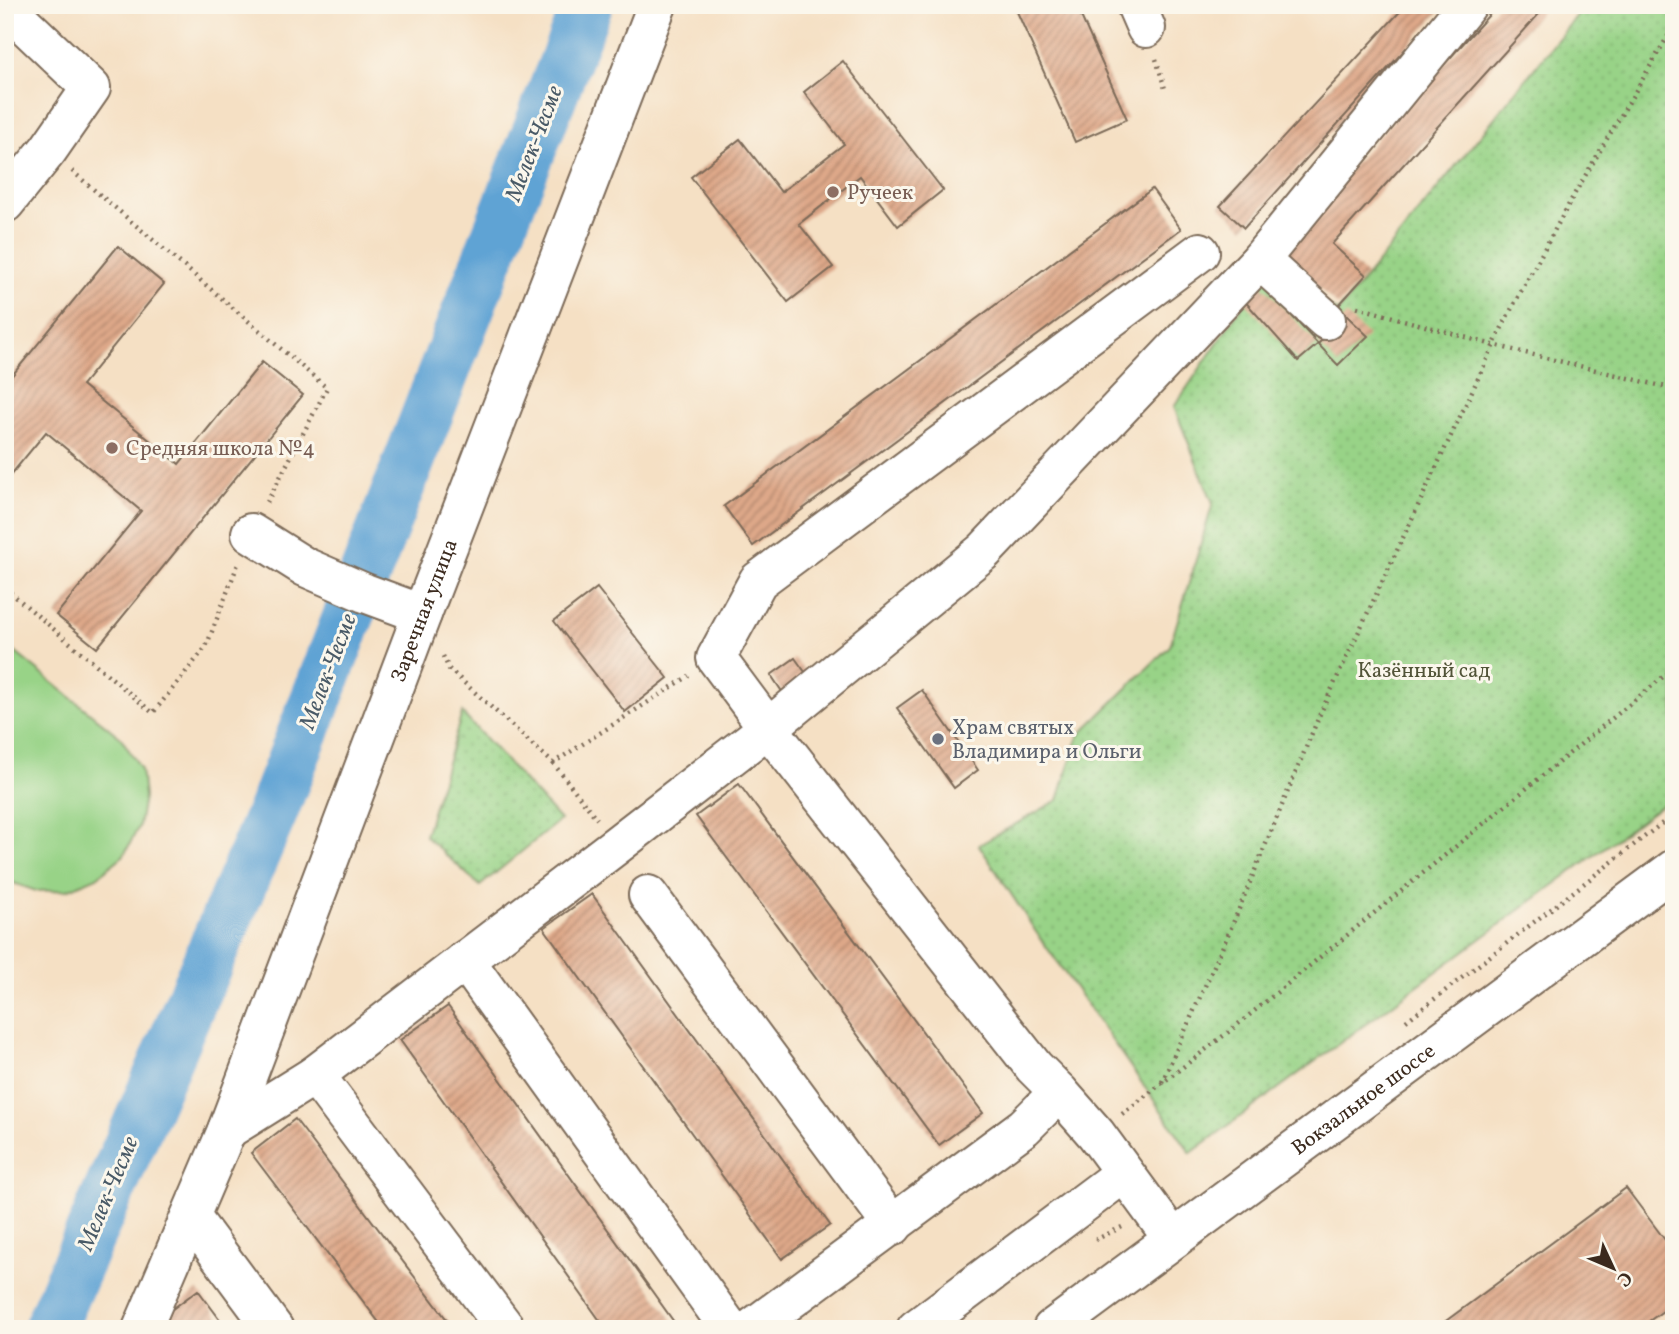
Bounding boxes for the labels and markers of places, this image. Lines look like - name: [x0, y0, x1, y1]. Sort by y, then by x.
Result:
- place label: Ручеек: [847, 179, 913, 208]
- marker: Ручеек: [825, 184, 841, 200]
- place label: Средняя школа №4: [126, 435, 315, 464]
- marker: Средняя школа №4: [104, 440, 120, 456]
- place label: Храм святых Владимира и Ольги: [952, 714, 1142, 767]
- marker: Храм святых Владимира и Ольги: [930, 731, 946, 747]

